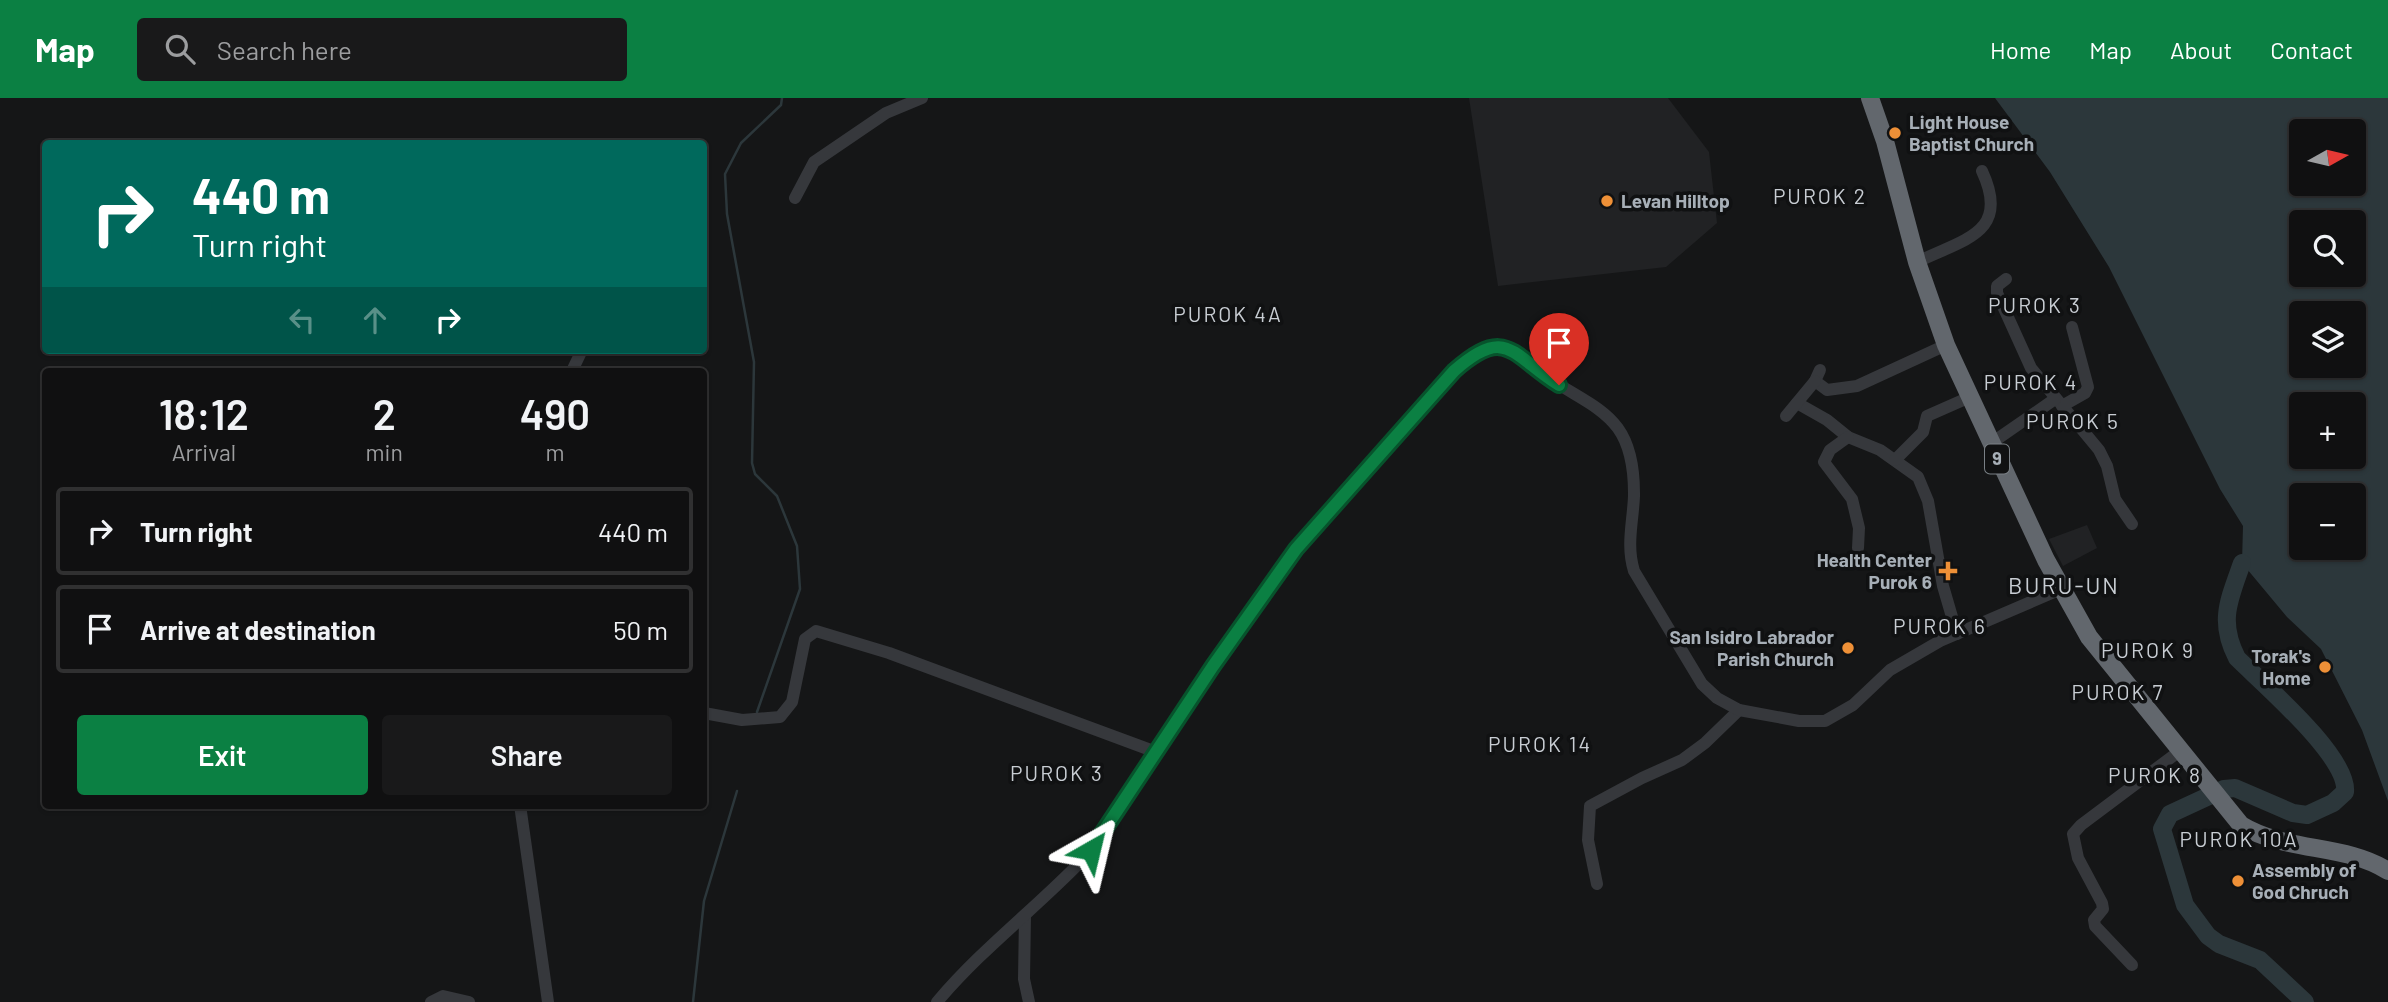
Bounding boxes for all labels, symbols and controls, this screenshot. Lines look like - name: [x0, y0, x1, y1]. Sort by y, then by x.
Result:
- search box: [137, 18, 627, 81]
- text: Map: [35, 29, 95, 69]
- icon: search: [161, 30, 199, 68]
- text: Search here: [217, 34, 352, 65]
- text: Home: [1990, 35, 2051, 64]
- text: Map: [2089, 35, 2132, 64]
- text: About: [2170, 35, 2232, 64]
- text: Contact: [2270, 35, 2353, 64]
- place label: Light House Baptist Church: [1909, 110, 2034, 155]
- north arrow: [2289, 119, 2366, 196]
- map controls: [2289, 119, 2366, 560]
- marker: Light House Baptist Church: [1887, 125, 1903, 141]
- text: 440 m: [192, 165, 330, 224]
- icon: right: [77, 168, 168, 259]
- district label: PUROK 2: [1773, 183, 1867, 208]
- place label: Levan Hilltop: [1621, 189, 1730, 212]
- marker: Levan Hilltop: [1599, 193, 1615, 209]
- button: search: [2289, 210, 2366, 287]
- text: Turn right: [192, 225, 327, 263]
- district label: PUROK 3: [1988, 292, 2082, 317]
- icon: left: [283, 301, 321, 339]
- icon: ahead: [356, 301, 394, 339]
- icon: right: [429, 301, 467, 339]
- district label: PUROK 4A: [1173, 301, 1283, 326]
- button: layers: [2289, 301, 2366, 378]
- pin: [1529, 313, 1589, 385]
- icon: arrive: [1540, 324, 1578, 362]
- district label: PUROK 4: [1984, 369, 2078, 394]
- text: 18:12: [159, 388, 249, 438]
- text: 2: [373, 388, 396, 438]
- text: 490: [520, 388, 590, 438]
- button: +: [2289, 392, 2366, 469]
- district label: PUROK 5: [2026, 408, 2120, 433]
- text: Arrival: [172, 438, 236, 466]
- text: min: [366, 438, 403, 466]
- text: m: [545, 438, 564, 466]
- road number: 9: [1985, 444, 2009, 474]
- button: −: [2289, 483, 2366, 560]
- icon: right: [81, 512, 119, 550]
- text: Turn right: [140, 516, 253, 547]
- text: 440 m: [598, 516, 668, 547]
- place label: Health Center Purok 6: [1817, 548, 1933, 593]
- marker: Health Center Purok 6: [1938, 561, 1958, 581]
- district label: BURU-UN: [2008, 571, 2120, 599]
- icon: arrive: [81, 610, 119, 648]
- district label: PUROK 6: [1893, 613, 1987, 638]
- text: Arrive at destination: [140, 614, 376, 645]
- text: 50 m: [613, 614, 668, 645]
- place label: San Isidro Labrador Parish Church: [1670, 625, 1835, 670]
- district label: PUROK 9: [2101, 637, 2195, 662]
- marker: San Isidro Labrador Parish Church: [1840, 640, 1856, 656]
- place label: Torak's Home: [2251, 644, 2311, 689]
- marker: Torak's Home: [2317, 659, 2333, 675]
- district label: PUROK 7: [2072, 679, 2164, 704]
- button: Exit: [77, 715, 368, 795]
- button: Share: [382, 715, 672, 795]
- district label: PUROK 14: [1488, 731, 1592, 756]
- district label: PUROK 3: [1010, 760, 1104, 785]
- district label: PUROK 8: [2108, 762, 2202, 787]
- position arrow: [1054, 813, 1128, 887]
- district label: PUROK 10A: [2180, 826, 2298, 851]
- place label: Assembly of God Chruch: [2252, 858, 2356, 903]
- marker: Assembly of God Chruch: [2230, 873, 2246, 889]

